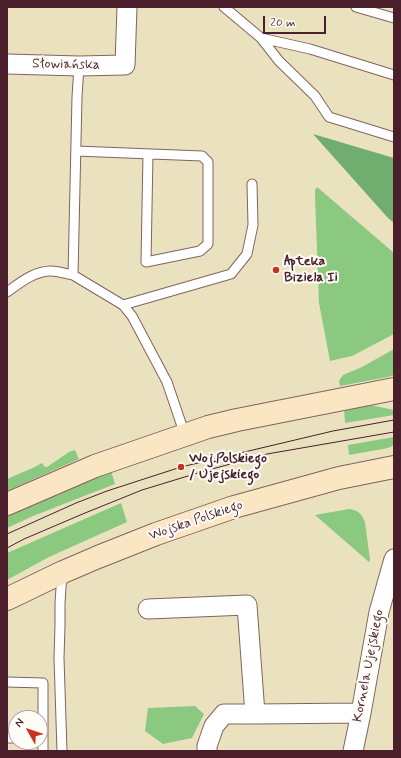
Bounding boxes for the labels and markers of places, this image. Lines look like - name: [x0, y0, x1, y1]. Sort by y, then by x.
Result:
- place label: Apteka Biziela Ii: [284, 254, 338, 286]
- marker: Apteka Biziela Ii: [271, 265, 281, 275]
- place label: Woj.Polskiego / Ujejskiego: [189, 451, 267, 484]
- marker: Woj.Polskiego / Ujejskiego: [176, 462, 186, 472]

